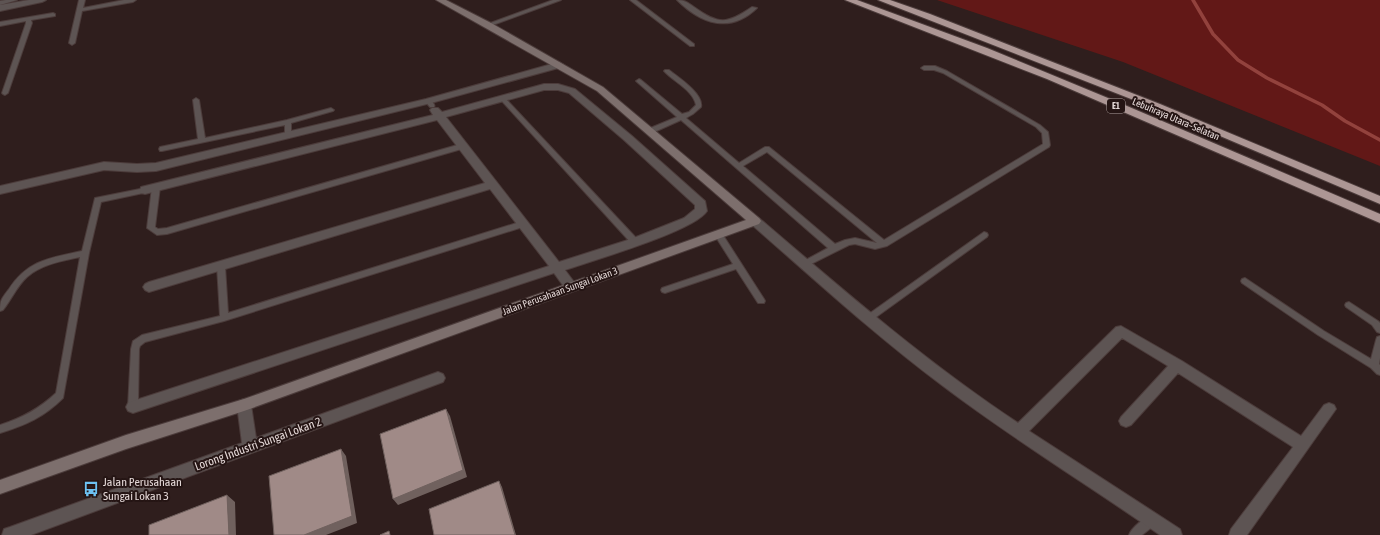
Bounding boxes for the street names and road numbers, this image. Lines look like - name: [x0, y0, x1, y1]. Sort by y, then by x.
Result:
- street label: Lebuhraya Utara–Selatan: [1131, 96, 1221, 142]
- road number: E1: [1107, 99, 1125, 113]
- street label: Jalan Perusahaan Sungai Lokan 3: [501, 265, 619, 317]
- street label: Lorong Industri Sungai Lokan 2: [193, 415, 323, 473]

